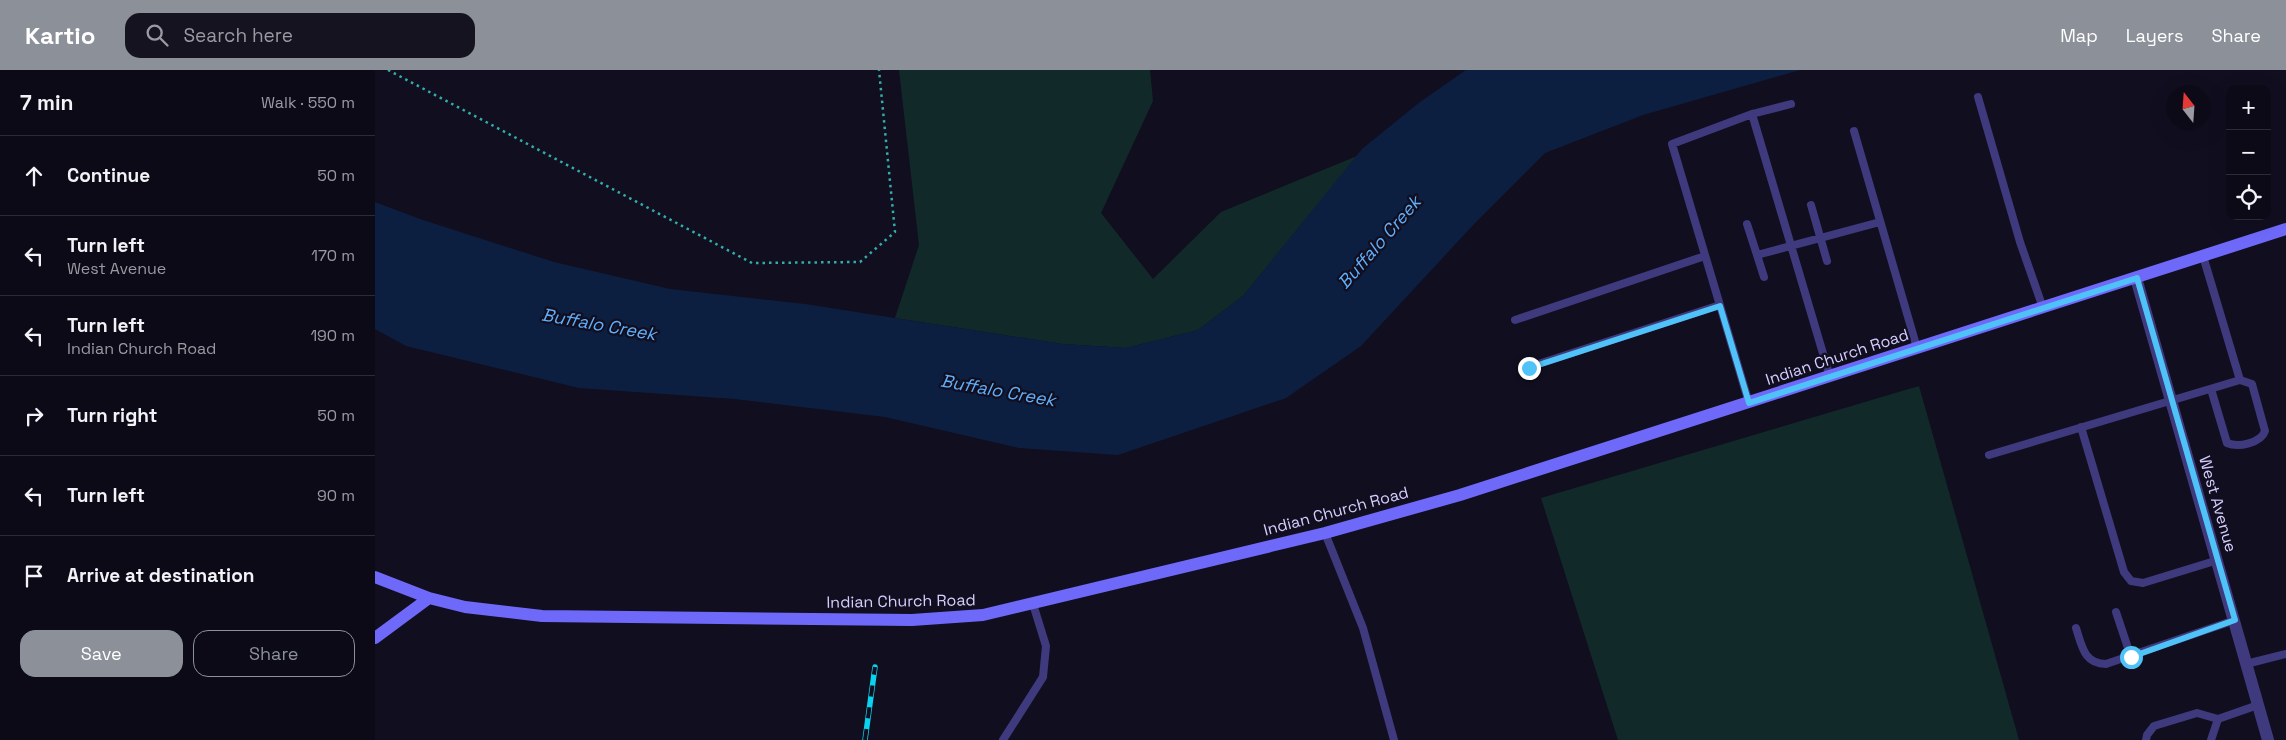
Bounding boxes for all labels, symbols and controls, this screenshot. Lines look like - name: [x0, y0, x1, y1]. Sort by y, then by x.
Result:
- search box: [125, 13, 475, 58]
- text: Kartio: [25, 20, 95, 51]
- icon: search: [143, 21, 171, 49]
- text: Search here: [183, 23, 293, 48]
- text: Map: [2060, 24, 2098, 47]
- text: Layers: [2126, 24, 2183, 47]
- text: Share: [2211, 24, 2261, 47]
- north arrow: [2166, 85, 2211, 130]
- map controls: [2226, 85, 2271, 220]
- button: +: [2226, 85, 2271, 130]
- text: 7 min: [20, 89, 73, 116]
- text: Walk · 550 m: [261, 92, 355, 113]
- button: −: [2226, 130, 2271, 175]
- icon: ahead: [20, 162, 48, 190]
- text: Continue: [67, 163, 150, 188]
- text: 50 m: [317, 165, 355, 186]
- button: locate: [2226, 175, 2271, 220]
- water label: Buffalo Creek: [1332, 189, 1427, 293]
- text: Turn left: [67, 233, 145, 258]
- icon: left: [20, 242, 48, 270]
- text: 170 m: [311, 245, 355, 266]
- text: West Avenue: [67, 258, 166, 279]
- water label: Buffalo Creek: [540, 303, 660, 346]
- text: Turn left: [67, 313, 145, 338]
- icon: left: [20, 322, 48, 350]
- street label: Indian Church Road: [1763, 324, 1911, 390]
- text: 190 m: [310, 325, 355, 346]
- text: Indian Church Road: [67, 338, 216, 359]
- route end: [1518, 357, 1541, 380]
- water label: Buffalo Creek: [939, 369, 1059, 412]
- icon: right: [20, 402, 48, 430]
- text: Turn right: [67, 403, 157, 428]
- text: 50 m: [317, 405, 355, 426]
- street label: West Avenue: [2194, 453, 2242, 555]
- icon: left: [20, 482, 48, 510]
- street label: Indian Church Road: [1261, 482, 1411, 540]
- text: Turn left: [67, 483, 145, 508]
- text: 90 m: [317, 485, 355, 506]
- icon: arrive: [20, 562, 48, 590]
- text: Arrive at destination: [67, 563, 255, 588]
- street label: Indian Church Road: [826, 589, 976, 613]
- button: Save: [20, 630, 183, 677]
- button: Share: [193, 630, 355, 677]
- route start: [2120, 646, 2143, 669]

